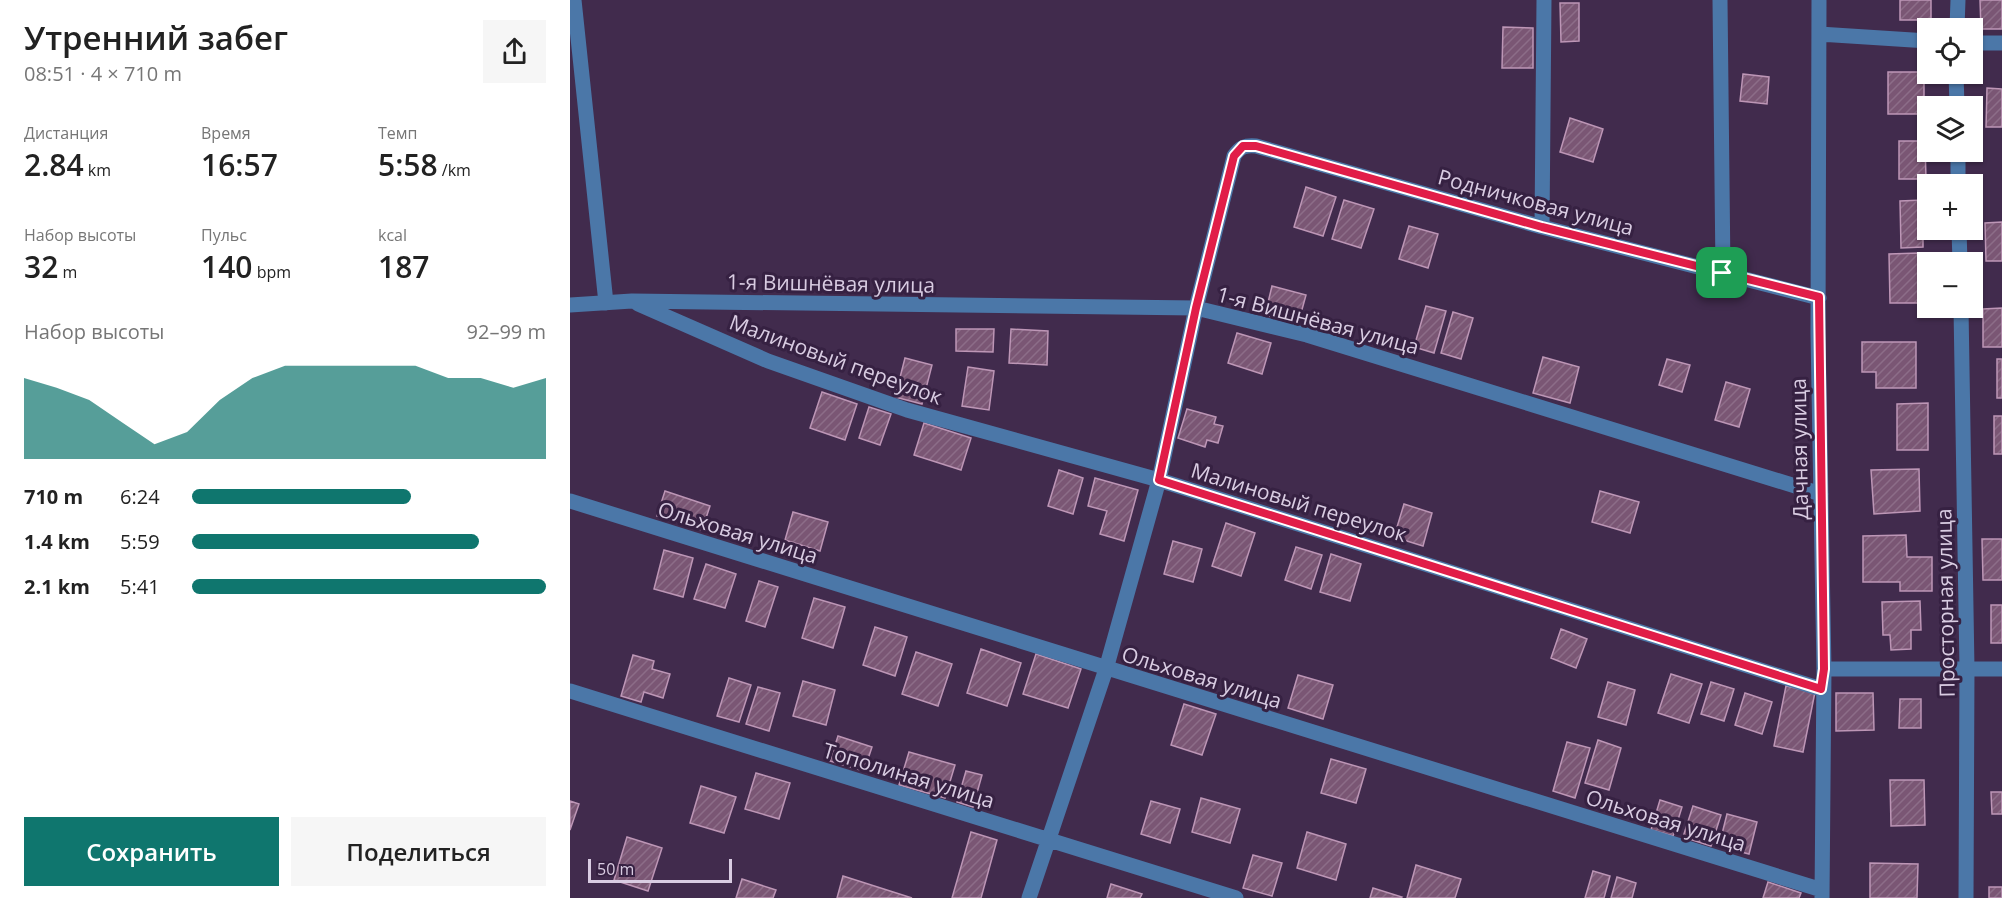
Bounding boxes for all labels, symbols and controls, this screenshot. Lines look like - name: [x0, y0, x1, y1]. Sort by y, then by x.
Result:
- text: Утренний забег: [24, 15, 288, 60]
- map controls: [1917, 18, 1983, 318]
- button: locate: [1917, 18, 1983, 84]
- button: share: [483, 20, 546, 83]
- text: 08:51 · 4 × 710 m: [24, 60, 182, 87]
- button: layers: [1917, 96, 1983, 162]
- text: Дистанция: [24, 122, 108, 144]
- text: Время: [201, 122, 251, 144]
- text: Темп: [378, 122, 417, 144]
- text: 2.84: [24, 144, 84, 185]
- text: 16:57: [201, 144, 278, 185]
- text: 5:58: [378, 144, 438, 185]
- text: km: [84, 159, 111, 181]
- text: /km: [438, 159, 471, 181]
- street label: Родничковая улица: [1435, 162, 1637, 242]
- button: +: [1917, 174, 1983, 240]
- text: Набор высоты: [24, 224, 136, 246]
- text: Пульс: [201, 224, 247, 246]
- text: kcal: [378, 224, 407, 246]
- text: 32: [24, 246, 58, 287]
- text: 140: [201, 246, 252, 287]
- text: 187: [378, 246, 429, 287]
- pin: [1696, 247, 1747, 298]
- button: −: [1917, 252, 1983, 318]
- icon: arrive: [1705, 256, 1738, 289]
- text: m: [58, 261, 77, 283]
- text: bpm: [252, 261, 291, 283]
- street label: 1-я Вишнёвая улица: [727, 267, 935, 299]
- street label: 1-я Вишнёвая улица: [1214, 280, 1422, 360]
- street label: Малиновый переулок: [726, 307, 946, 411]
- text: Набор высоты: [24, 318, 164, 345]
- text: 92–99 m: [467, 318, 546, 345]
- street label: Дачная улица: [1784, 378, 1814, 520]
- street label: Малиновый переулок: [1188, 456, 1410, 548]
- text: 710 m: [24, 483, 83, 510]
- text: 6:24: [120, 483, 160, 510]
- street label: Ольховая улица: [655, 494, 821, 570]
- street label: Просторная улица: [1929, 508, 1961, 698]
- text: 1.4 km: [24, 528, 90, 555]
- text: 5:59: [120, 528, 160, 555]
- text: 2.1 km: [24, 573, 90, 600]
- text: 5:41: [120, 573, 160, 600]
- street label: Ольховая улица: [1119, 639, 1285, 715]
- street label: Тополиная улица: [820, 736, 998, 814]
- street label: Ольховая улица: [1583, 782, 1749, 858]
- button: Сохранить: [24, 817, 279, 886]
- button: Поделиться: [291, 817, 546, 886]
- scale bar: [588, 856, 732, 884]
- text: 50 m: [597, 858, 634, 880]

